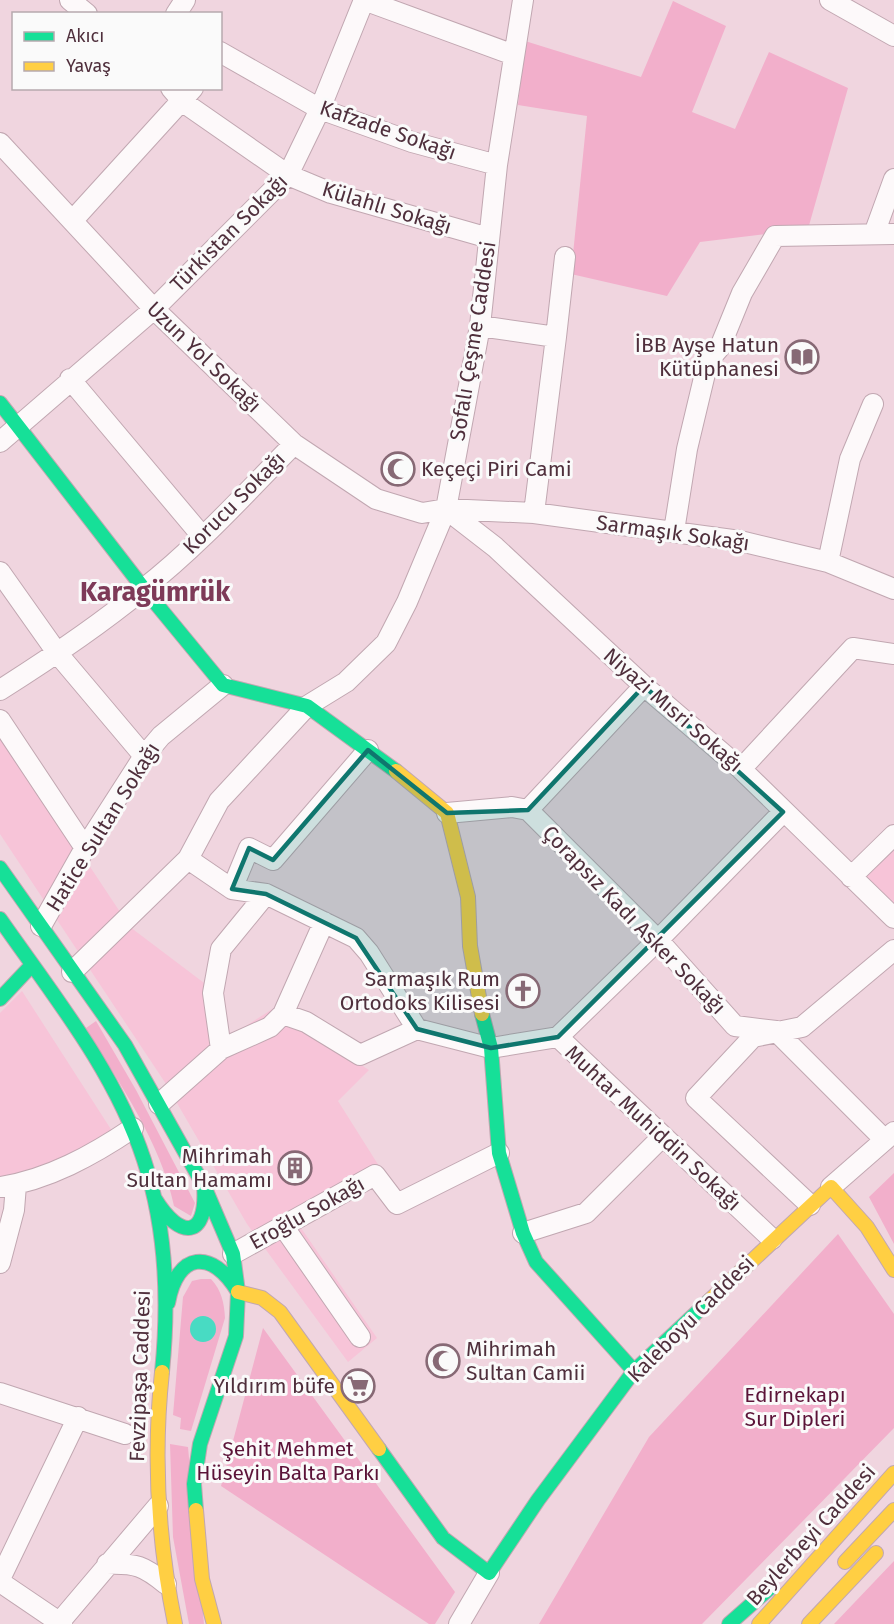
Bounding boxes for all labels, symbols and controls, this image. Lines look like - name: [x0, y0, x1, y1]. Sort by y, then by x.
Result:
- legend: [12, 12, 222, 90]
- text: Akıcı: [66, 25, 104, 47]
- text: Yavaş: [66, 55, 111, 77]
- street label: Kafzade Sokağı: [316, 95, 460, 165]
- street label: Türkistan Sokağı: [165, 169, 293, 297]
- street label: Külahlı Sokağı: [319, 176, 455, 240]
- street label: Sofalı Çeşme Caddesi: [444, 239, 502, 443]
- street label: Uzun Yol Sokağı: [141, 296, 267, 418]
- place label: İBB Ayşe Hatun Kütüphanesi: [635, 332, 779, 382]
- library icon: İBB Ayşe Hatun Kütüphanesi: [784, 339, 820, 375]
- street label: Korucu Sokağı: [177, 446, 291, 560]
- mosque icon: Keçeçi Piri Cami: [380, 451, 416, 487]
- place label: Keçeçi Piri Cami: [421, 456, 572, 482]
- street label: Sarmaşık Sokağı: [595, 509, 751, 557]
- district label: Karagümrük: [80, 576, 231, 608]
- street label: Niyazi Mısri Sokağı: [598, 642, 748, 778]
- street label: Hatice Sultan Sokağı: [40, 738, 166, 916]
- street label: Çorapsız Kadı Asker Sokağı: [537, 820, 731, 1020]
- place label: Sarmaşık Rum Ortodoks Kilisesi: [340, 966, 500, 1016]
- church icon: Sarmaşık Rum Ortodoks Kilisesi: [505, 973, 541, 1009]
- street label: Muhtar Muhiddin Sokağı: [560, 1040, 746, 1216]
- place label: Mihrimah Sultan Hamamı: [126, 1143, 272, 1193]
- building icon: Mihrimah Sultan Hamamı: [277, 1150, 313, 1186]
- street label: Eroğlu Sokağı: [245, 1171, 369, 1255]
- street label: Kaleboyu Caddesi: [622, 1250, 760, 1388]
- street label: Fevzipaşa Caddesi: [124, 1290, 156, 1462]
- place label: Mihrimah Sultan Camii: [466, 1336, 585, 1386]
- mosque icon: Mihrimah Sultan Camii: [425, 1343, 461, 1379]
- supermarket icon: Yıldırım büfe: [340, 1368, 376, 1404]
- place label: Yıldırım büfe: [213, 1373, 335, 1399]
- park label: Edirnekapı Sur Dipleri: [744, 1382, 846, 1432]
- park label: Şehit Mehmet Hüseyin Balta Parkı: [196, 1436, 380, 1486]
- street label: Beylerbeyi Caddesi: [741, 1459, 881, 1611]

